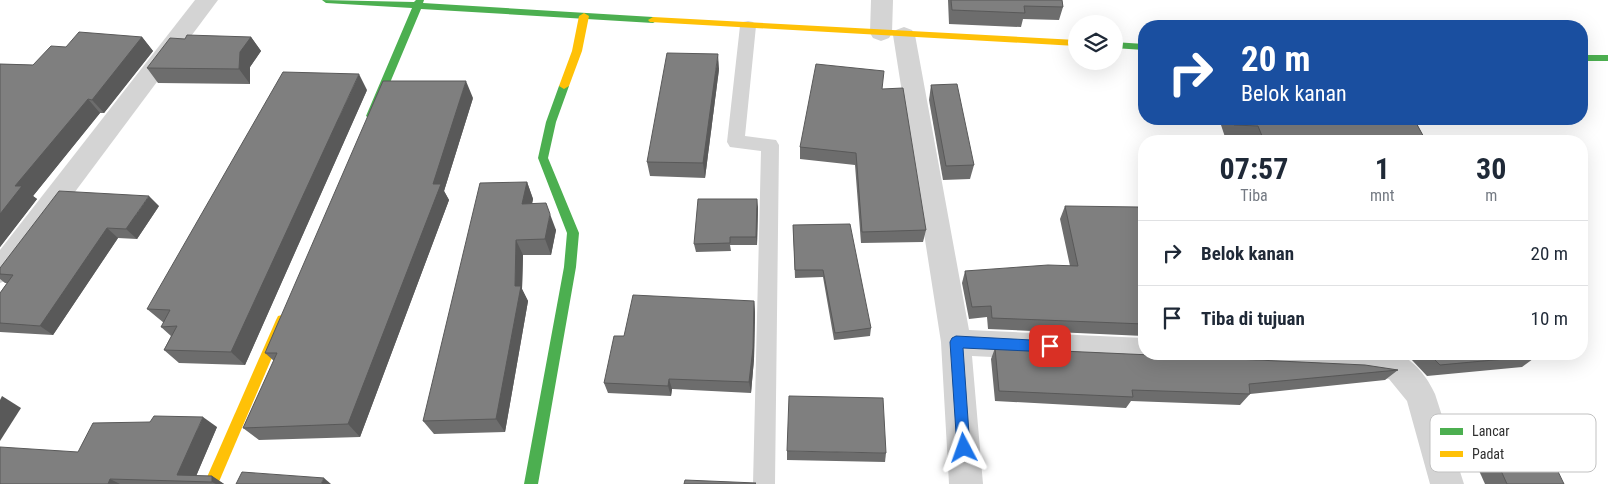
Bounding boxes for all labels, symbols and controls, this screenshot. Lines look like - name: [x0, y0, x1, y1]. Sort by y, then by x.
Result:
- map controls: [1068, 15, 1123, 70]
- button: layers: [1068, 15, 1123, 70]
- text: 20 m: [1241, 39, 1310, 80]
- icon: right: [1158, 40, 1223, 105]
- text: Belok kanan: [1241, 81, 1347, 106]
- text: 07:57: [1220, 151, 1288, 186]
- text: 1: [1375, 151, 1390, 186]
- text: 30: [1476, 151, 1506, 186]
- text: Tiba: [1240, 186, 1268, 205]
- text: mnt: [1370, 186, 1395, 205]
- text: m: [1485, 186, 1497, 205]
- icon: right: [1158, 239, 1186, 267]
- text: Belok kanan: [1201, 242, 1294, 265]
- text: 20 m: [1531, 242, 1568, 265]
- icon: arrive: [1158, 304, 1186, 332]
- text: Tiba di tujuan: [1201, 307, 1305, 330]
- text: 10 m: [1531, 307, 1568, 330]
- pin: [1029, 325, 1071, 367]
- icon: arrive: [1036, 332, 1064, 360]
- legend: [1430, 414, 1596, 472]
- position arrow: [937, 421, 989, 473]
- text: Lancar: [1472, 423, 1510, 439]
- text: Padat: [1472, 446, 1504, 462]

